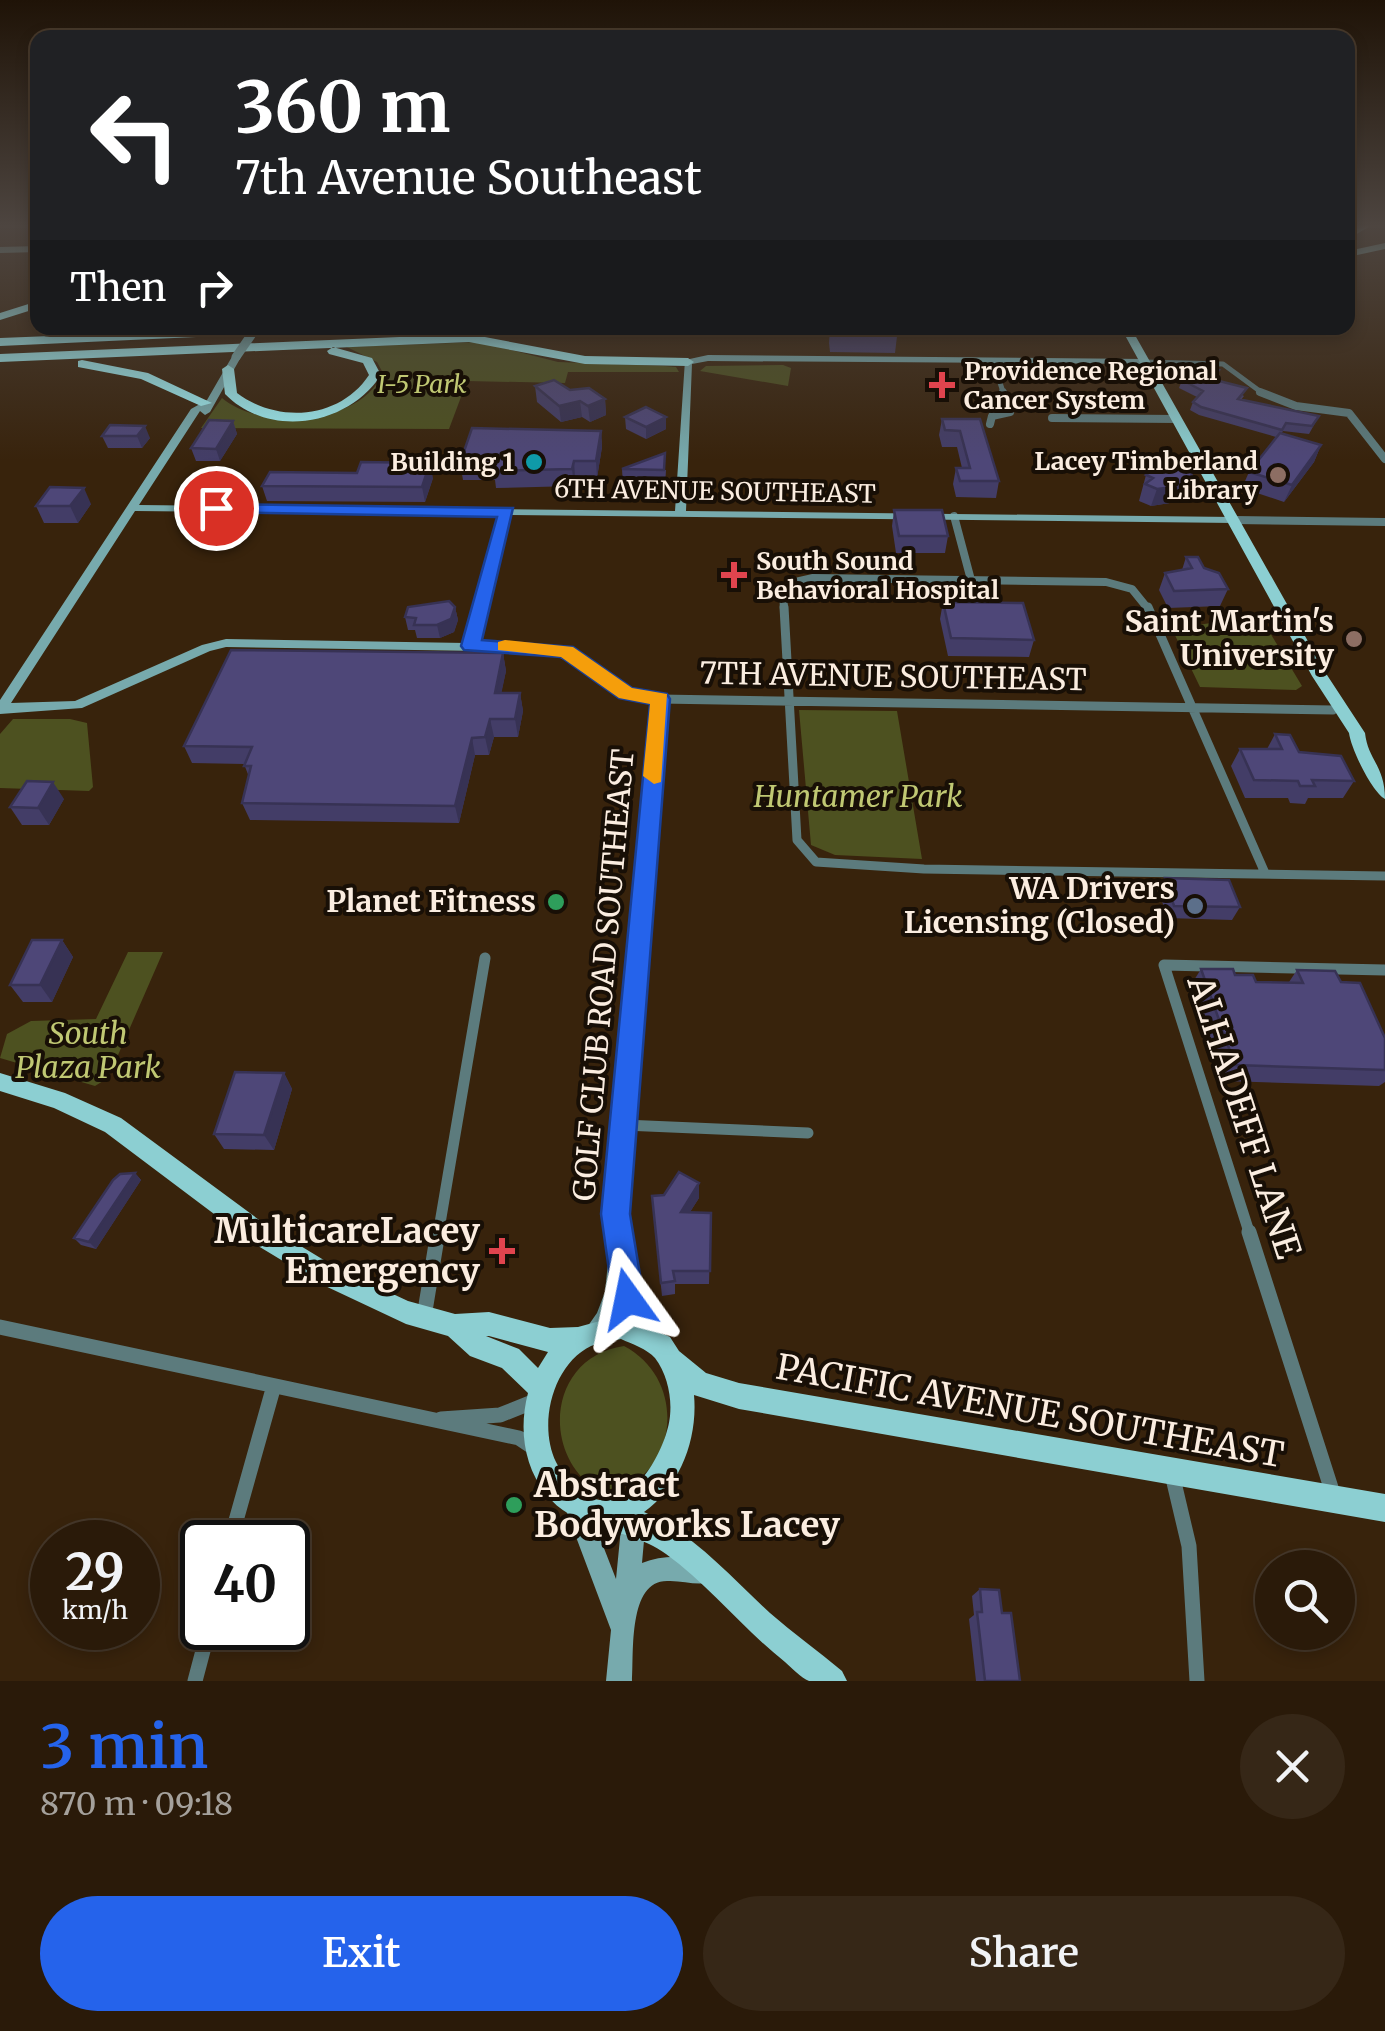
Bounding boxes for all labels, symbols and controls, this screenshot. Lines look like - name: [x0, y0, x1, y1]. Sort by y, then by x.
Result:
- text: 360 m: [235, 63, 450, 151]
- icon: left: [70, 70, 200, 200]
- text: 7th Avenue Southeast: [235, 150, 702, 206]
- icon: right: [187, 260, 242, 315]
- text: Then: [70, 264, 167, 311]
- place label: Providence Regional Cancer System: [964, 355, 1217, 416]
- park label: I-5 Park: [377, 368, 467, 400]
- marker: Providence Regional Cancer System: [929, 372, 955, 398]
- place label: Lacey Timberland Library: [1034, 445, 1258, 506]
- place label: Building 1: [390, 446, 514, 478]
- marker: Building 1: [523, 451, 545, 473]
- marker: Lacey Timberland Library: [1267, 464, 1289, 486]
- pin: [174, 466, 259, 551]
- street label: 6TH AVENUE SOUTHEAST: [554, 472, 876, 510]
- icon: arrive: [189, 481, 244, 536]
- place label: South Sound Behavioral Hospital: [756, 545, 999, 606]
- marker: South Sound Behavioral Hospital: [721, 562, 747, 588]
- place label: Saint Martin's University: [1125, 602, 1334, 674]
- marker: Saint Martin's University: [1343, 628, 1365, 650]
- street label: 7TH AVENUE SOUTHEAST: [699, 654, 1087, 698]
- street label: GOLF CLUB ROAD SOUTHEAST: [564, 747, 642, 1202]
- park label: Huntamer Park: [753, 777, 963, 815]
- place label: WA Drivers Licensing (Closed): [904, 869, 1175, 941]
- place label: Planet Fitness: [326, 882, 536, 920]
- marker: Planet Fitness: [545, 891, 567, 913]
- marker: WA Drivers Licensing (Closed): [1184, 895, 1206, 917]
- street label: ALHADEFF LANE: [1177, 969, 1310, 1264]
- park label: South Plaza Park: [15, 1014, 161, 1086]
- place label: MulticareLacey Emergency: [214, 1209, 480, 1293]
- marker: MulticareLacey Emergency: [489, 1238, 515, 1264]
- position arrow: [576, 1247, 680, 1351]
- street label: PACIFIC AVENUE SOUTHEAST: [773, 1345, 1287, 1477]
- place label: Abstract Bodyworks Lacey: [533, 1463, 840, 1547]
- marker: Abstract Bodyworks Lacey: [503, 1494, 525, 1516]
- speed limit sign: 40: [180, 1520, 310, 1650]
- text: 29: [65, 1541, 125, 1604]
- map controls: [1255, 1550, 1355, 1650]
- button: search: [1255, 1550, 1355, 1650]
- text: km/h: [62, 1594, 128, 1626]
- text: 3 min: [40, 1709, 208, 1784]
- button: close: [1240, 1714, 1345, 1819]
- text: 870 m · 09:18: [40, 1784, 233, 1824]
- button: Exit: [40, 1896, 683, 2011]
- button: Share: [703, 1896, 1345, 2011]

